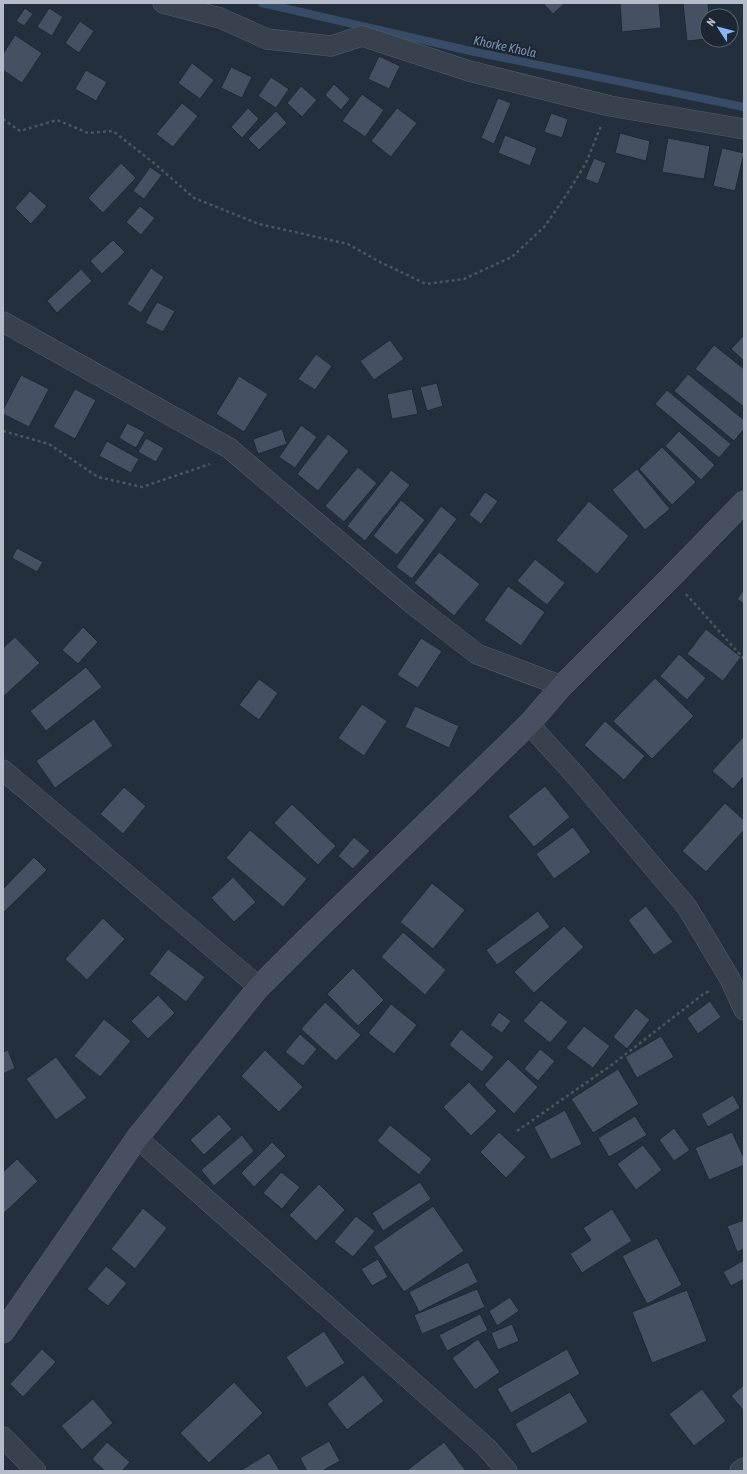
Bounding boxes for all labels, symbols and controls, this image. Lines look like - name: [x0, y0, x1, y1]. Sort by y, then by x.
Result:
- north arrow: [699, 8, 739, 48]
- text: N: [704, 16, 718, 28]
- water label: Khorke Khola: [472, 33, 538, 60]

